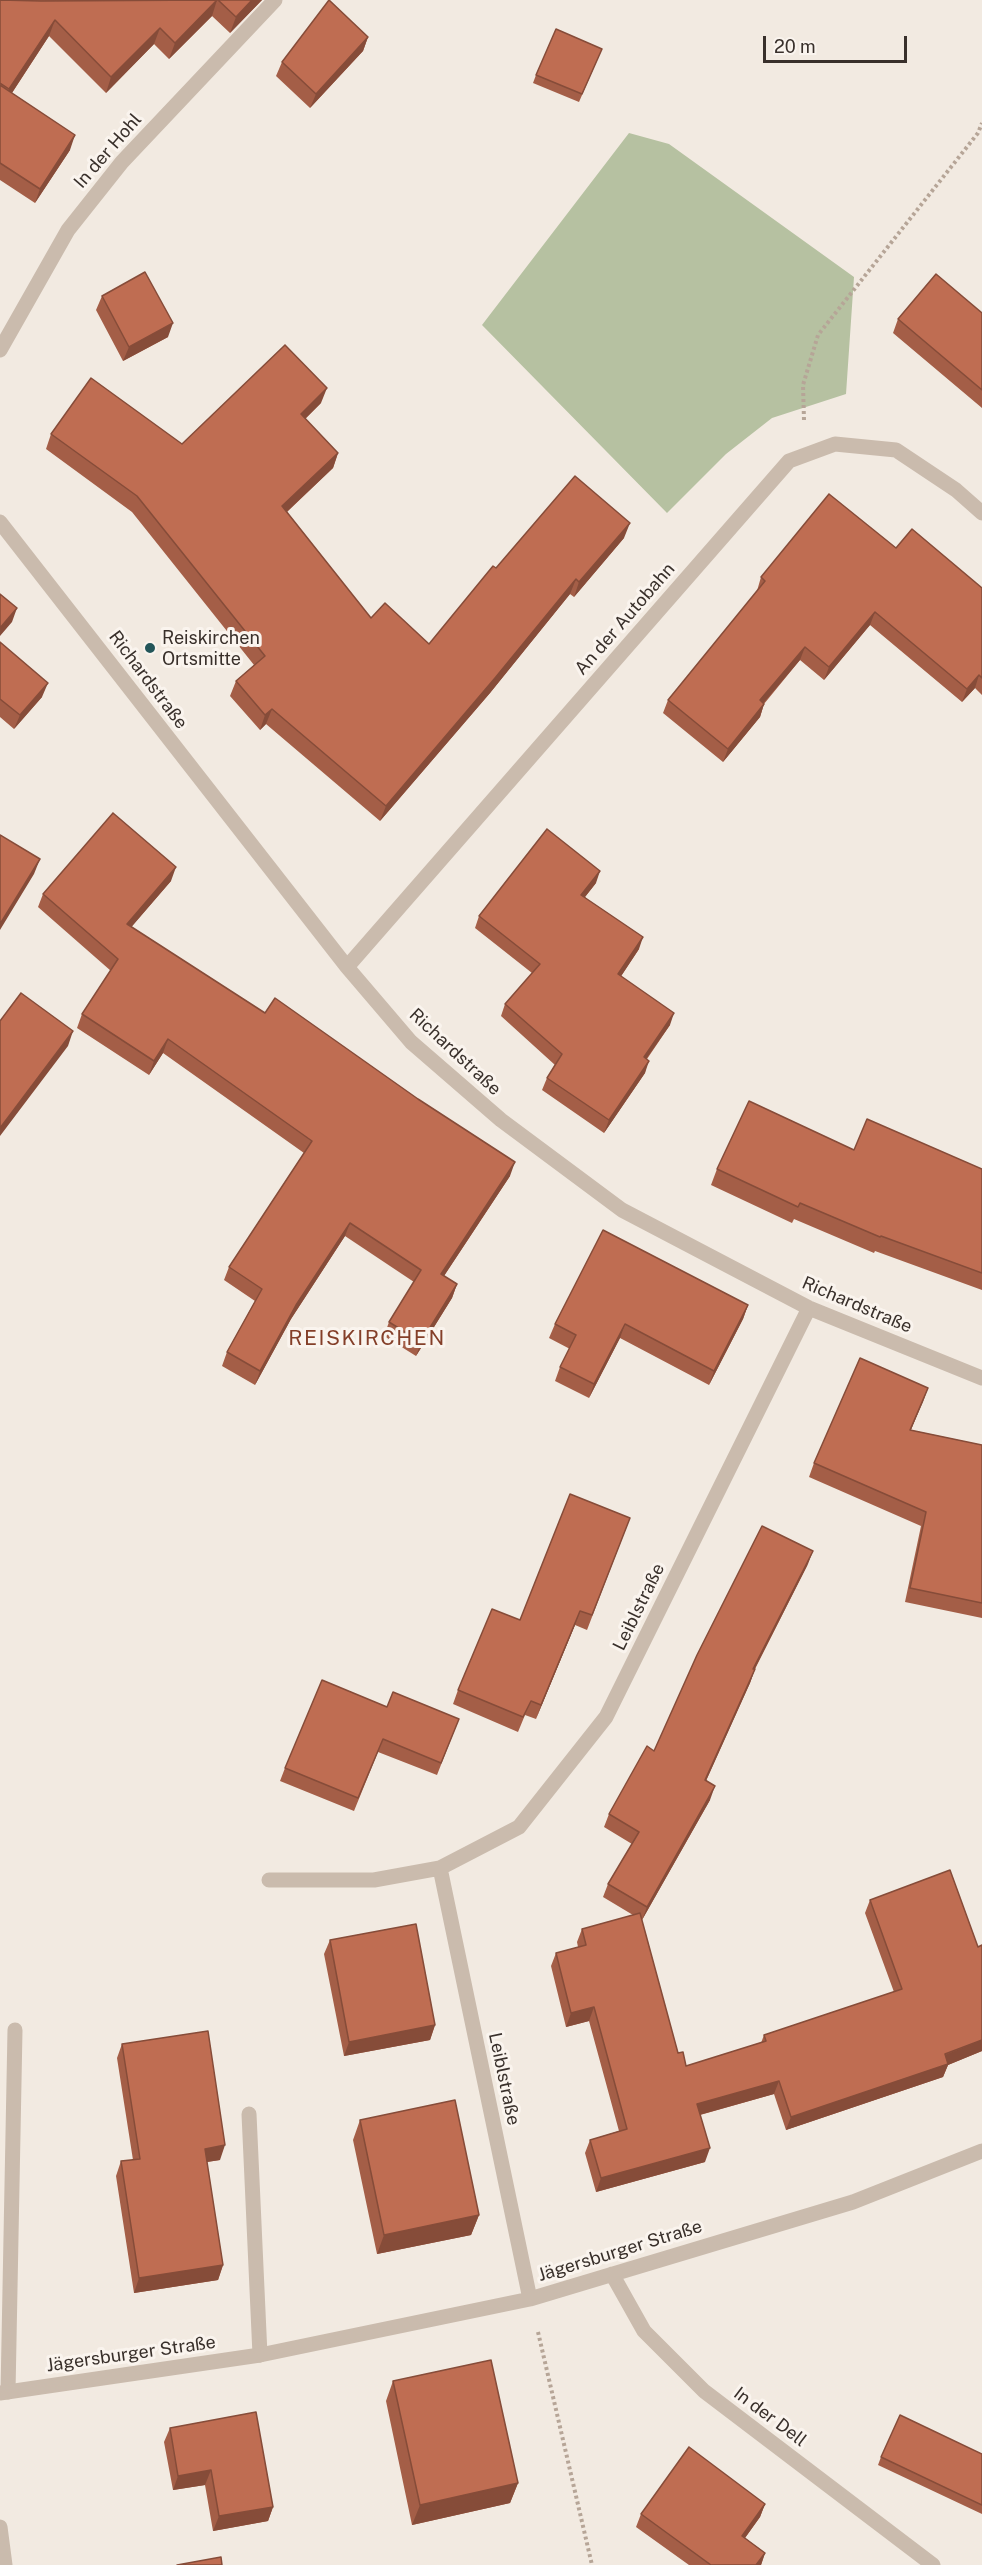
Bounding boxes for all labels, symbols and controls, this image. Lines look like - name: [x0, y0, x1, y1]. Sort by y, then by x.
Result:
- scale bar: [766, 24, 910, 62]
- text: 20 m: [774, 36, 816, 57]
- street label: In der Hohl: [70, 109, 146, 193]
- street label: An der Autobahn: [571, 559, 679, 679]
- street label: Richardstraße: [104, 627, 192, 733]
- place label: Reiskirchen Ortsmitte: [162, 627, 260, 670]
- marker: Reiskirchen Ortsmitte: [143, 641, 157, 655]
- street label: Richardstraße: [405, 1004, 505, 1100]
- street label: Richardstraße: [799, 1272, 915, 1338]
- district label: REISKIRCHEN: [288, 1326, 446, 1352]
- street label: Leiblstraße: [609, 1560, 669, 1654]
- street label: Leiblstraße: [484, 2031, 524, 2127]
- street label: Jägersburger Straße: [535, 2216, 705, 2286]
- street label: Jägersburger Straße: [45, 2331, 217, 2377]
- street label: In der Dell: [729, 2383, 811, 2451]

